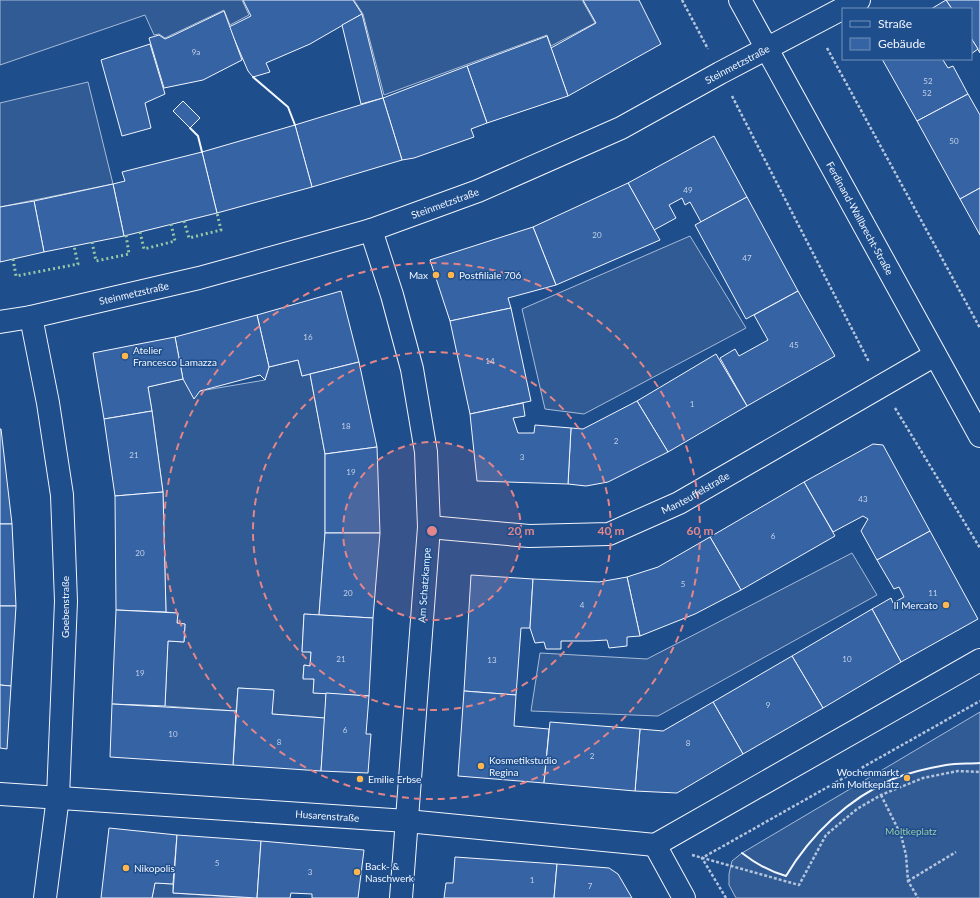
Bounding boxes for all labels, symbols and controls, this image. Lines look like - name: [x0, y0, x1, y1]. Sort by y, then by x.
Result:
- legend: [842, 8, 972, 60]
- text: Straße: [878, 16, 912, 31]
- text: Gebäude: [878, 36, 925, 51]
- street label: Steinmetzstraße: [703, 42, 771, 86]
- house number: 9a: [192, 47, 200, 57]
- house number: 52: [923, 76, 933, 86]
- house number: 52: [922, 88, 932, 98]
- house number: 50: [949, 136, 959, 146]
- street label: Ferdinand-Wallbrecht-Straße: [824, 160, 896, 277]
- street label: Steinmetzstraße: [409, 185, 480, 221]
- house number: 49: [683, 185, 693, 195]
- house number: 20: [592, 230, 602, 240]
- house number: 47: [742, 253, 752, 263]
- place label: Max: [409, 269, 428, 281]
- place label: Postfiliale 706: [459, 269, 522, 281]
- marker: Max: [431, 270, 441, 280]
- marker: Postfiliale 706: [446, 270, 456, 280]
- street label: Steinmetzstraße: [98, 279, 170, 307]
- house number: 16: [303, 332, 313, 342]
- house number: 45: [789, 340, 799, 350]
- place label: Atelier Francesco Lamazza: [133, 344, 217, 368]
- marker: Atelier Francesco Lamazza: [120, 351, 130, 361]
- house number: 14: [485, 356, 495, 366]
- house number: 1: [690, 399, 695, 409]
- house number: 18: [341, 421, 351, 431]
- house number: 2: [614, 436, 619, 446]
- house number: 21: [129, 450, 139, 460]
- house number: 3: [520, 452, 525, 462]
- house number: 19: [346, 467, 356, 477]
- street label: Manteuffelstraße: [659, 469, 731, 516]
- house number: 43: [858, 494, 868, 504]
- text: 20 m: [508, 523, 534, 538]
- text: 40 m: [598, 523, 624, 538]
- text: 60 m: [687, 523, 713, 538]
- centre of rings: [425, 524, 439, 538]
- house number: 6: [771, 531, 776, 541]
- street label: Am Schatzkampe: [415, 547, 433, 623]
- house number: 20: [135, 548, 145, 558]
- street label: Goebenstraße: [59, 576, 71, 638]
- house number: 5: [681, 579, 686, 589]
- house number: 20: [343, 588, 353, 598]
- house number: 11: [928, 588, 938, 598]
- place label: Il Mercato: [894, 599, 938, 611]
- house number: 4: [580, 600, 585, 610]
- marker: Il Mercato: [941, 600, 951, 610]
- house number: 21: [336, 654, 346, 664]
- house number: 10: [842, 654, 852, 664]
- house number: 13: [487, 655, 497, 665]
- house number: 19: [135, 668, 145, 678]
- house number: 9: [766, 700, 771, 710]
- house number: 6: [343, 725, 348, 735]
- house number: 10: [168, 729, 178, 739]
- house number: 8: [277, 737, 282, 747]
- house number: 8: [686, 738, 691, 748]
- house number: 2: [590, 751, 595, 761]
- place label: Kosmetikstudio Regina: [489, 754, 557, 778]
- marker: Kosmetikstudio Regina: [476, 761, 486, 771]
- place label: Wochenmarkt am Moltkeplatz: [831, 766, 899, 790]
- place label: Emilie Erbse: [368, 773, 421, 785]
- marker: Wochenmarkt am Moltkeplatz: [902, 773, 912, 783]
- marker: Emilie Erbse: [355, 774, 365, 784]
- street label: Husarenstraße: [295, 808, 360, 824]
- park label: Moltkeplatz: [885, 825, 937, 837]
- house number: 5: [215, 858, 220, 868]
- place label: Back- & Naschwerk: [365, 860, 415, 884]
- place label: Nikopolis: [134, 862, 175, 874]
- marker: Nikopolis: [121, 863, 131, 873]
- house number: 3: [308, 867, 313, 877]
- marker: Back- & Naschwerk: [352, 867, 362, 877]
- house number: 1: [530, 875, 535, 885]
- house number: 7: [588, 881, 593, 891]

